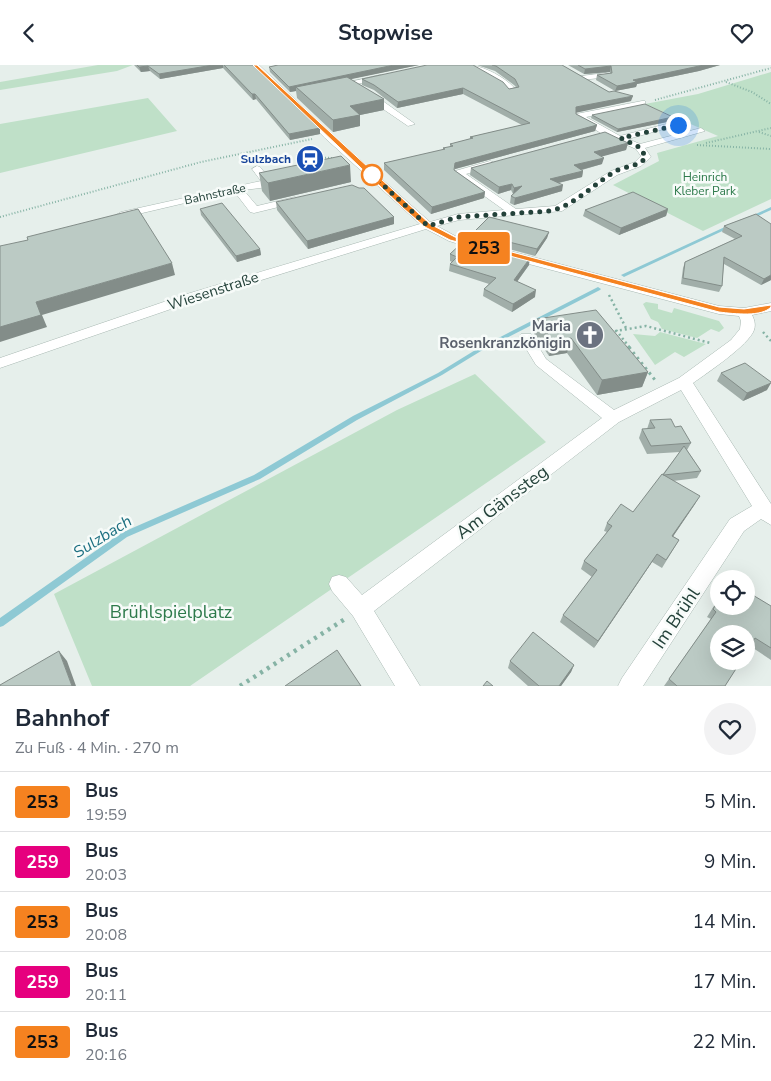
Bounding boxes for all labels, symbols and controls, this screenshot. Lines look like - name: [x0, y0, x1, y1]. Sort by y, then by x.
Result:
- text: Stopwise: [338, 18, 433, 48]
- icon: back: [15, 19, 43, 47]
- icon: heart: [728, 19, 756, 47]
- your location: [666, 113, 691, 138]
- station icon: Sulzbach: [295, 144, 325, 174]
- place label: Sulzbach: [241, 151, 291, 167]
- unlabelled marker: [361, 164, 383, 186]
- park label: Heinrich Kleber Park: [674, 169, 737, 199]
- street label: Bahnstraße: [183, 180, 247, 208]
- line badge: 253: [455, 232, 513, 264]
- text: 253: [468, 236, 500, 260]
- street label: Wiesenstraße: [165, 267, 261, 315]
- place label: Maria Rosenkranzkönigin: [439, 316, 571, 353]
- church icon: Maria Rosenkranzkönigin: [575, 320, 605, 350]
- street label: Am Gänssteg: [451, 459, 553, 545]
- water label: Sulzbach: [69, 510, 136, 563]
- map controls: [710, 570, 755, 670]
- button: locate: [710, 570, 755, 615]
- street label: Im Brühl: [647, 582, 706, 653]
- park label: Brühlspielplatz: [110, 600, 232, 624]
- button: layers: [710, 625, 755, 670]
- text: Bahnhof: [15, 702, 109, 734]
- button: heart: [704, 703, 756, 755]
- text: Zu Fuß · 4 Min. · 270 m: [15, 737, 179, 759]
- text: Bus: [85, 778, 118, 804]
- text: 5 Min.: [704, 789, 756, 815]
- text: 253: [26, 790, 59, 814]
- text: 19:59: [85, 804, 127, 826]
- text: Bus: [85, 838, 118, 864]
- text: 9 Min.: [704, 849, 756, 875]
- text: 259: [26, 850, 59, 874]
- text: 20:03: [85, 864, 127, 886]
- text: Bus: [85, 898, 118, 924]
- text: 14 Min.: [693, 909, 756, 935]
- text: 253: [26, 910, 59, 934]
- text: 20:08: [85, 924, 127, 946]
- text: Bus: [85, 958, 118, 984]
- text: 17 Min.: [693, 969, 756, 995]
- text: 259: [26, 970, 59, 994]
- text: 20:11: [85, 984, 127, 1006]
- text: Bus: [85, 1018, 118, 1044]
- text: 22 Min.: [693, 1029, 756, 1055]
- text: 253: [26, 1030, 59, 1054]
- text: 20:16: [85, 1044, 127, 1066]

